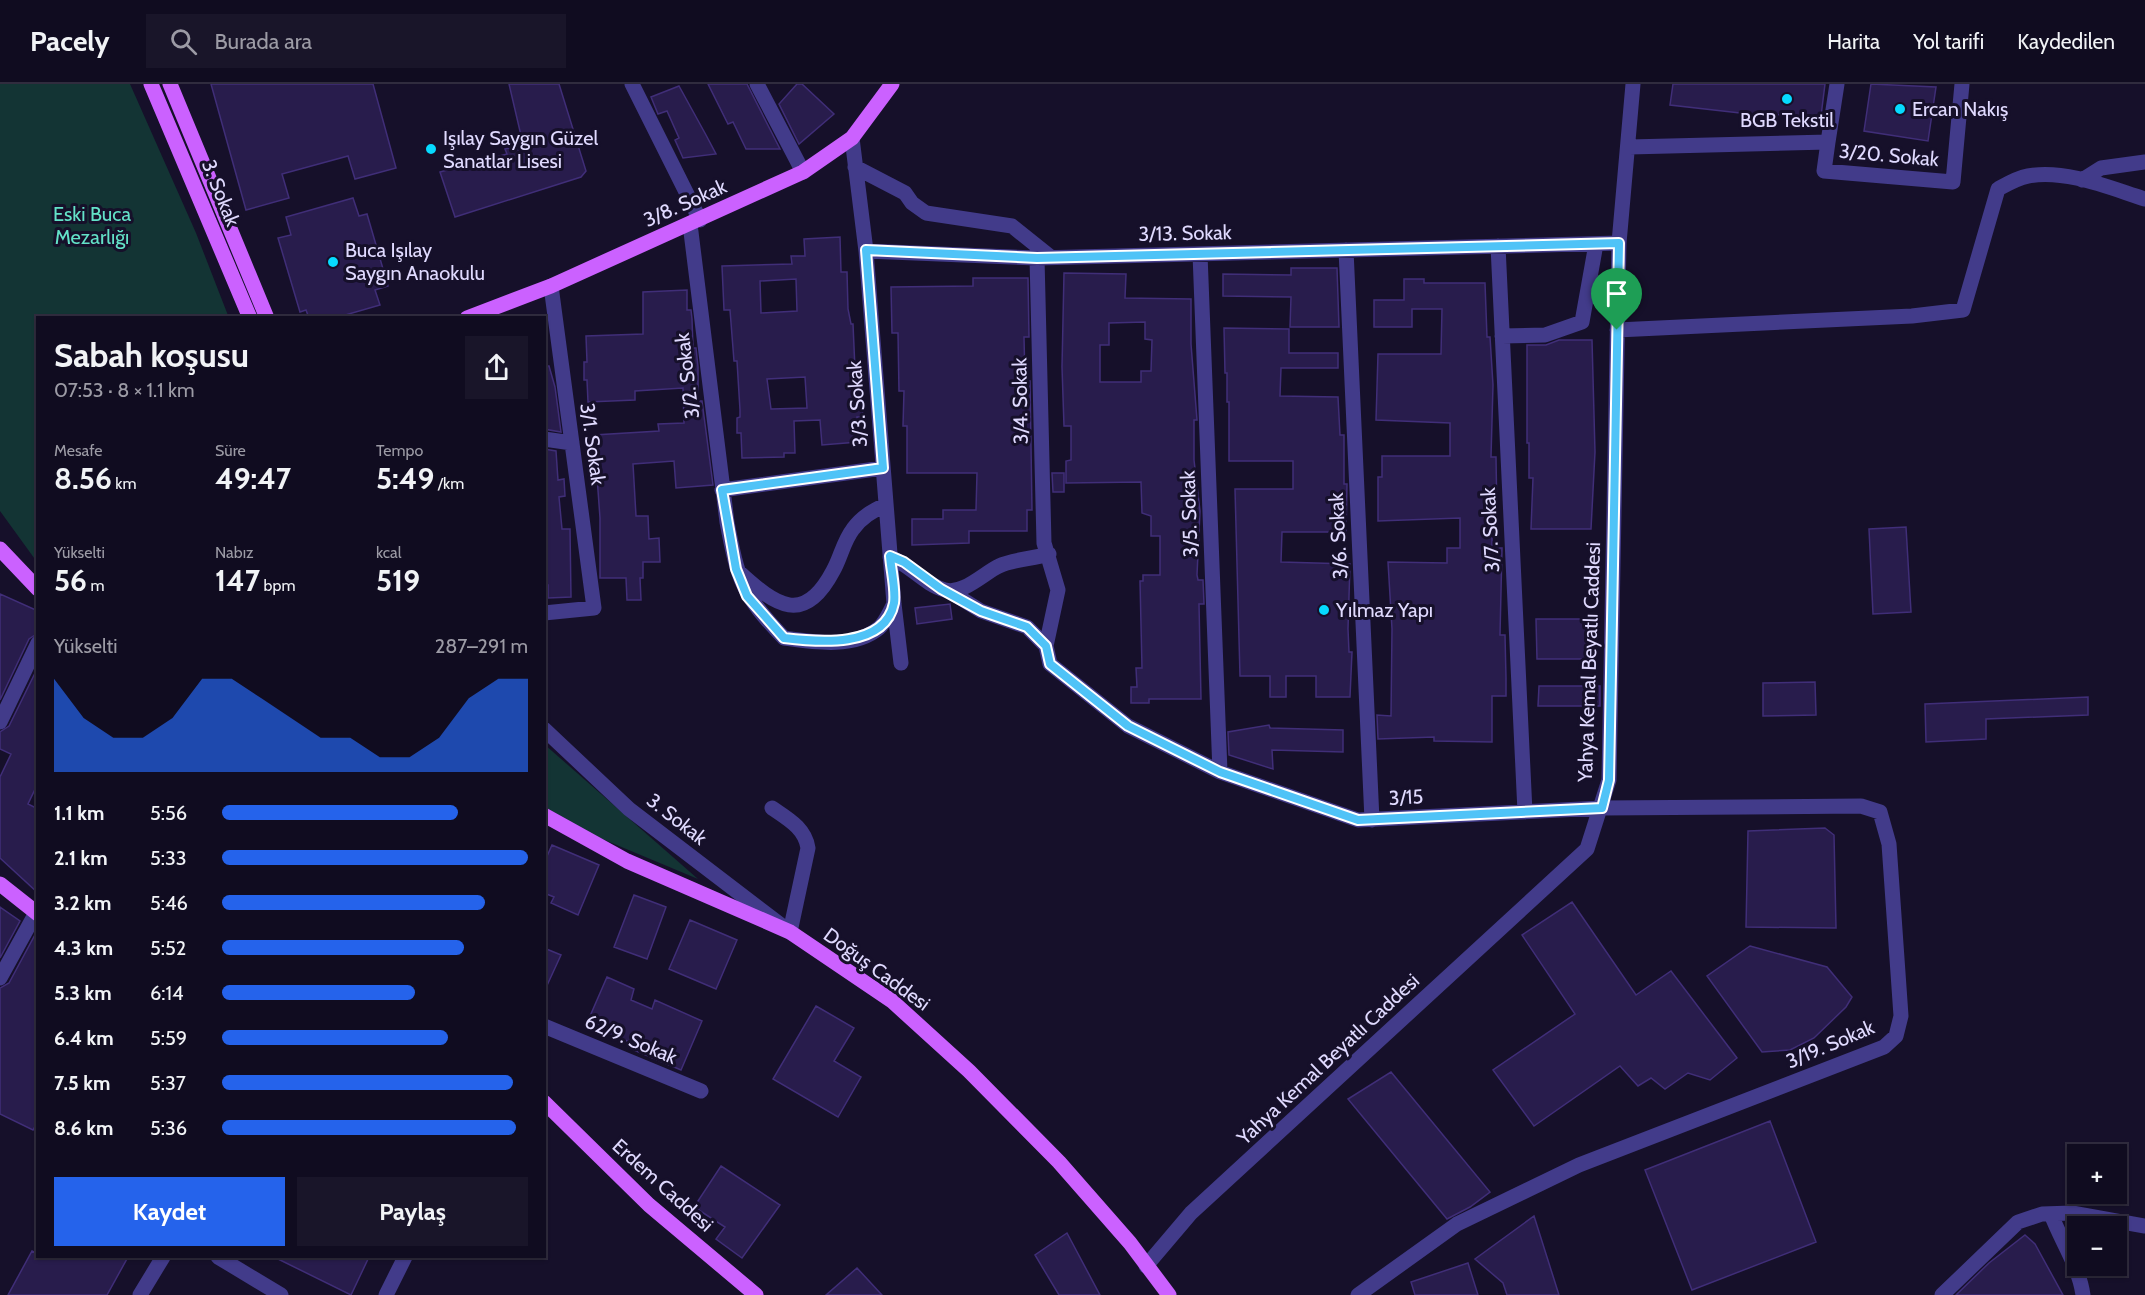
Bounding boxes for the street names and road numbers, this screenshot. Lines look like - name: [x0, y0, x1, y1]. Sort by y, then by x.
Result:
- street label: 3/20. Sokak: [1838, 139, 1940, 171]
- street label: 3. Sokak: [197, 156, 245, 230]
- street label: 3/8. Sokak: [640, 174, 730, 232]
- street label: 3/13. Sokak: [1138, 220, 1232, 246]
- street label: 3/2. Sokak: [670, 332, 704, 420]
- street label: 3/4. Sokak: [1007, 358, 1033, 444]
- street label: 3/3. Sokak: [842, 360, 872, 448]
- street label: 3/1. Sokak: [575, 401, 611, 487]
- street label: 3/5. Sokak: [1175, 470, 1203, 558]
- street label: 3/7. Sokak: [1476, 487, 1504, 573]
- street label: 3/6. Sokak: [1324, 492, 1352, 580]
- street label: Yahya Kemal Beyatlı Caddesi: [1573, 542, 1605, 783]
- street label: 3/15: [1388, 784, 1424, 810]
- street label: 3. Sokak: [642, 788, 712, 850]
- street label: Doğuş Caddesi: [819, 922, 935, 1016]
- street label: Yahya Kemal Beyatlı Caddesi: [1231, 968, 1424, 1150]
- street label: 62/9. Sokak: [581, 1009, 681, 1069]
- street label: 3/19. Sokak: [1782, 1015, 1878, 1073]
- street label: Erdem Caddesi: [608, 1134, 718, 1236]

